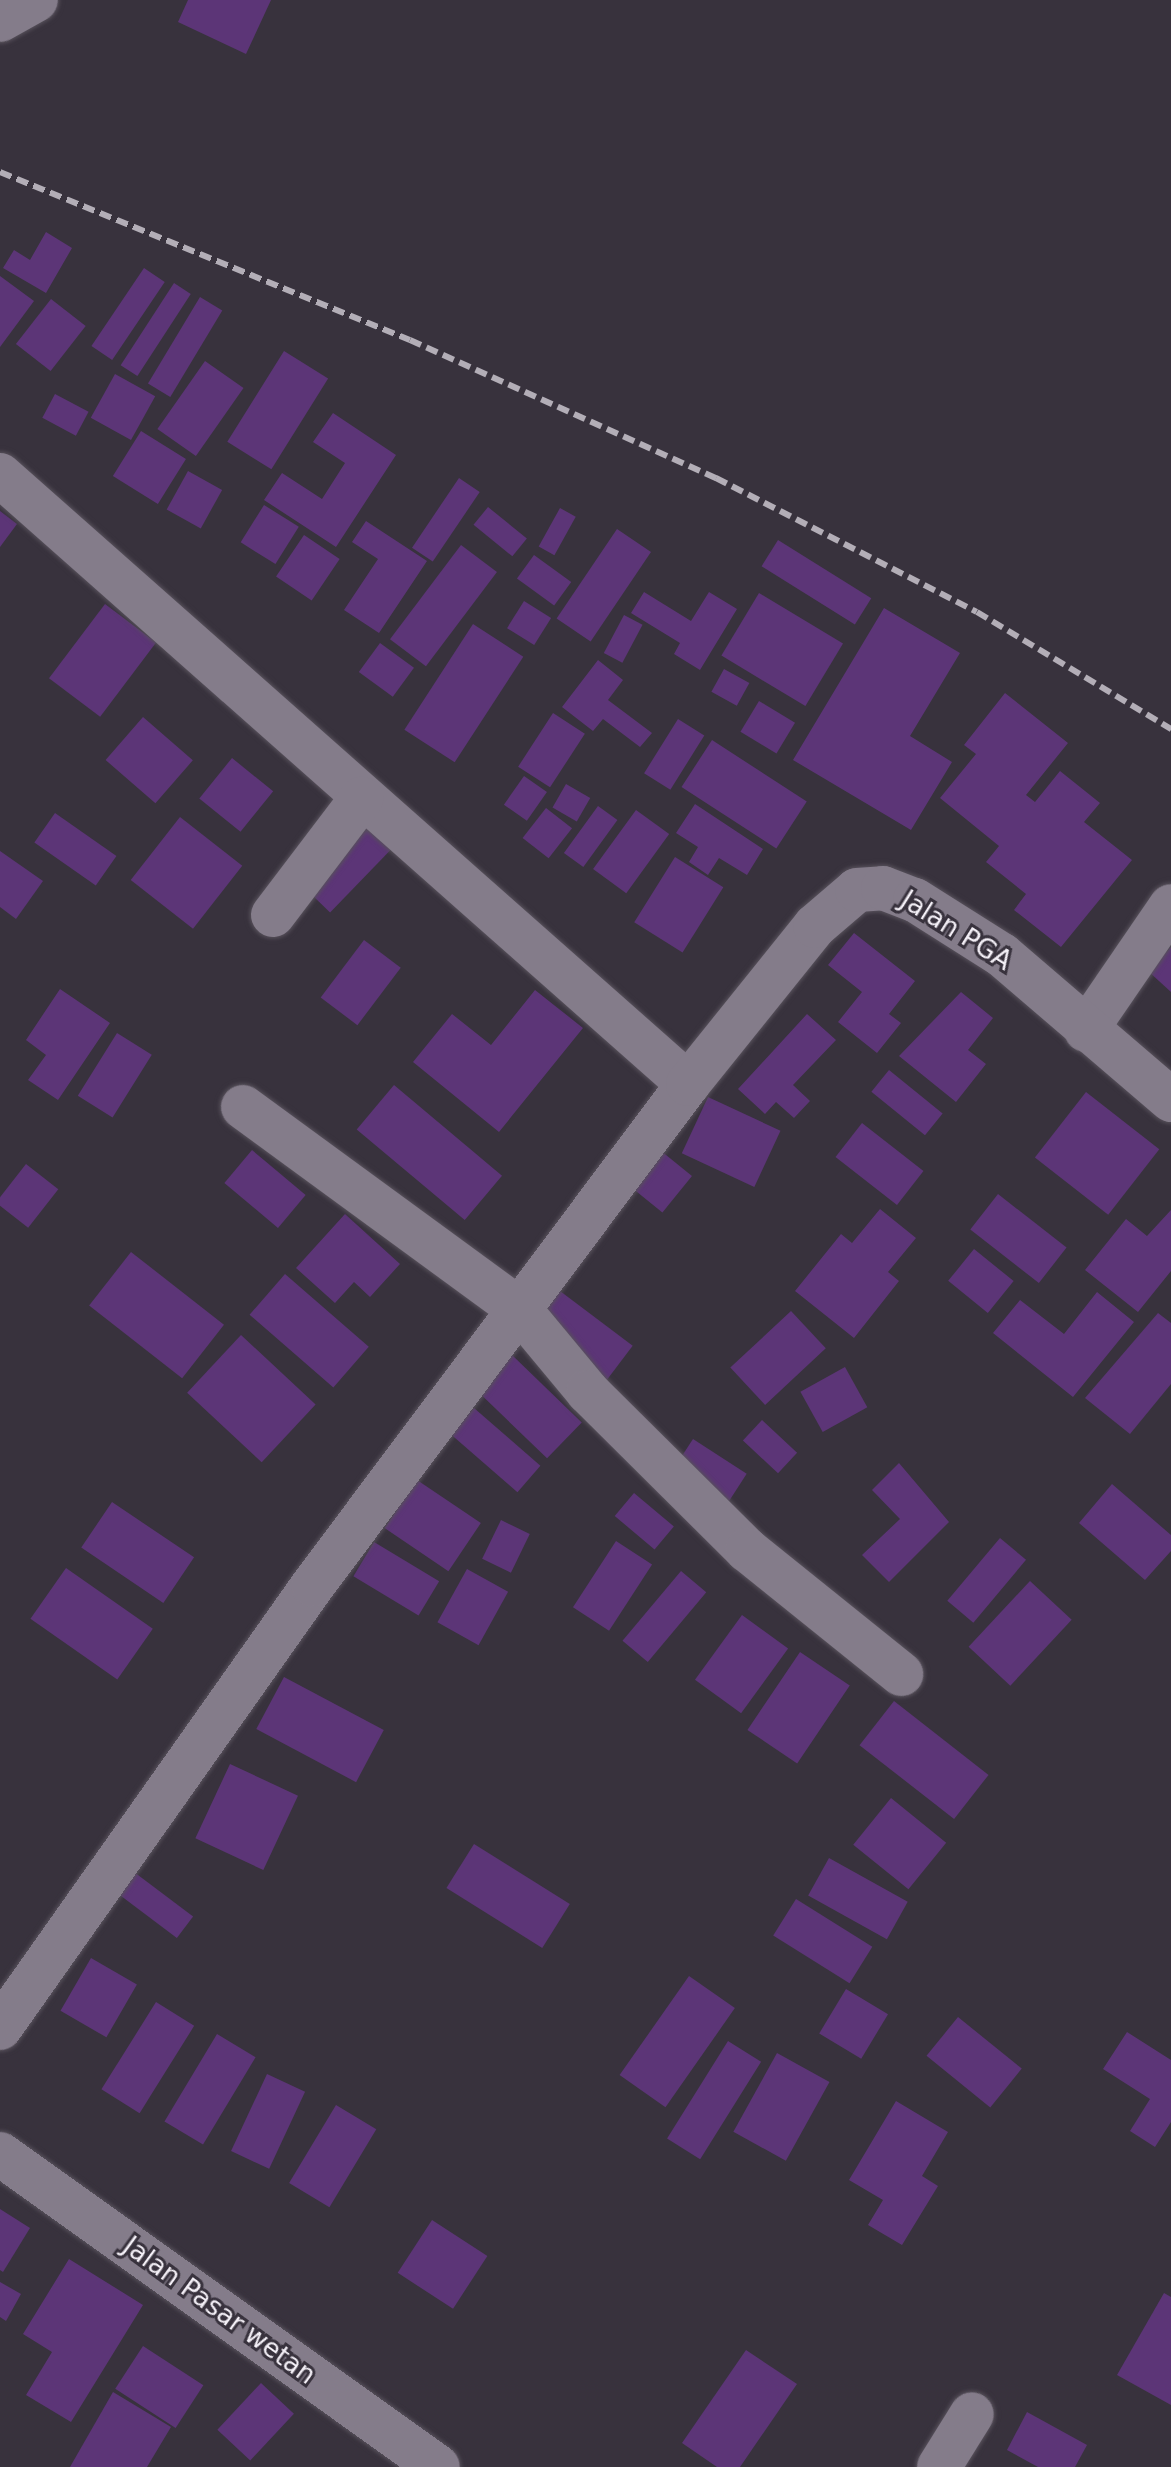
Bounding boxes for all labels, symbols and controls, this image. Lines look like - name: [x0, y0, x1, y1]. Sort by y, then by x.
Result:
- street label: Jalan PGA: [895, 885, 1017, 977]
- street label: Jalan Pasar wetan: [117, 2231, 321, 2391]

